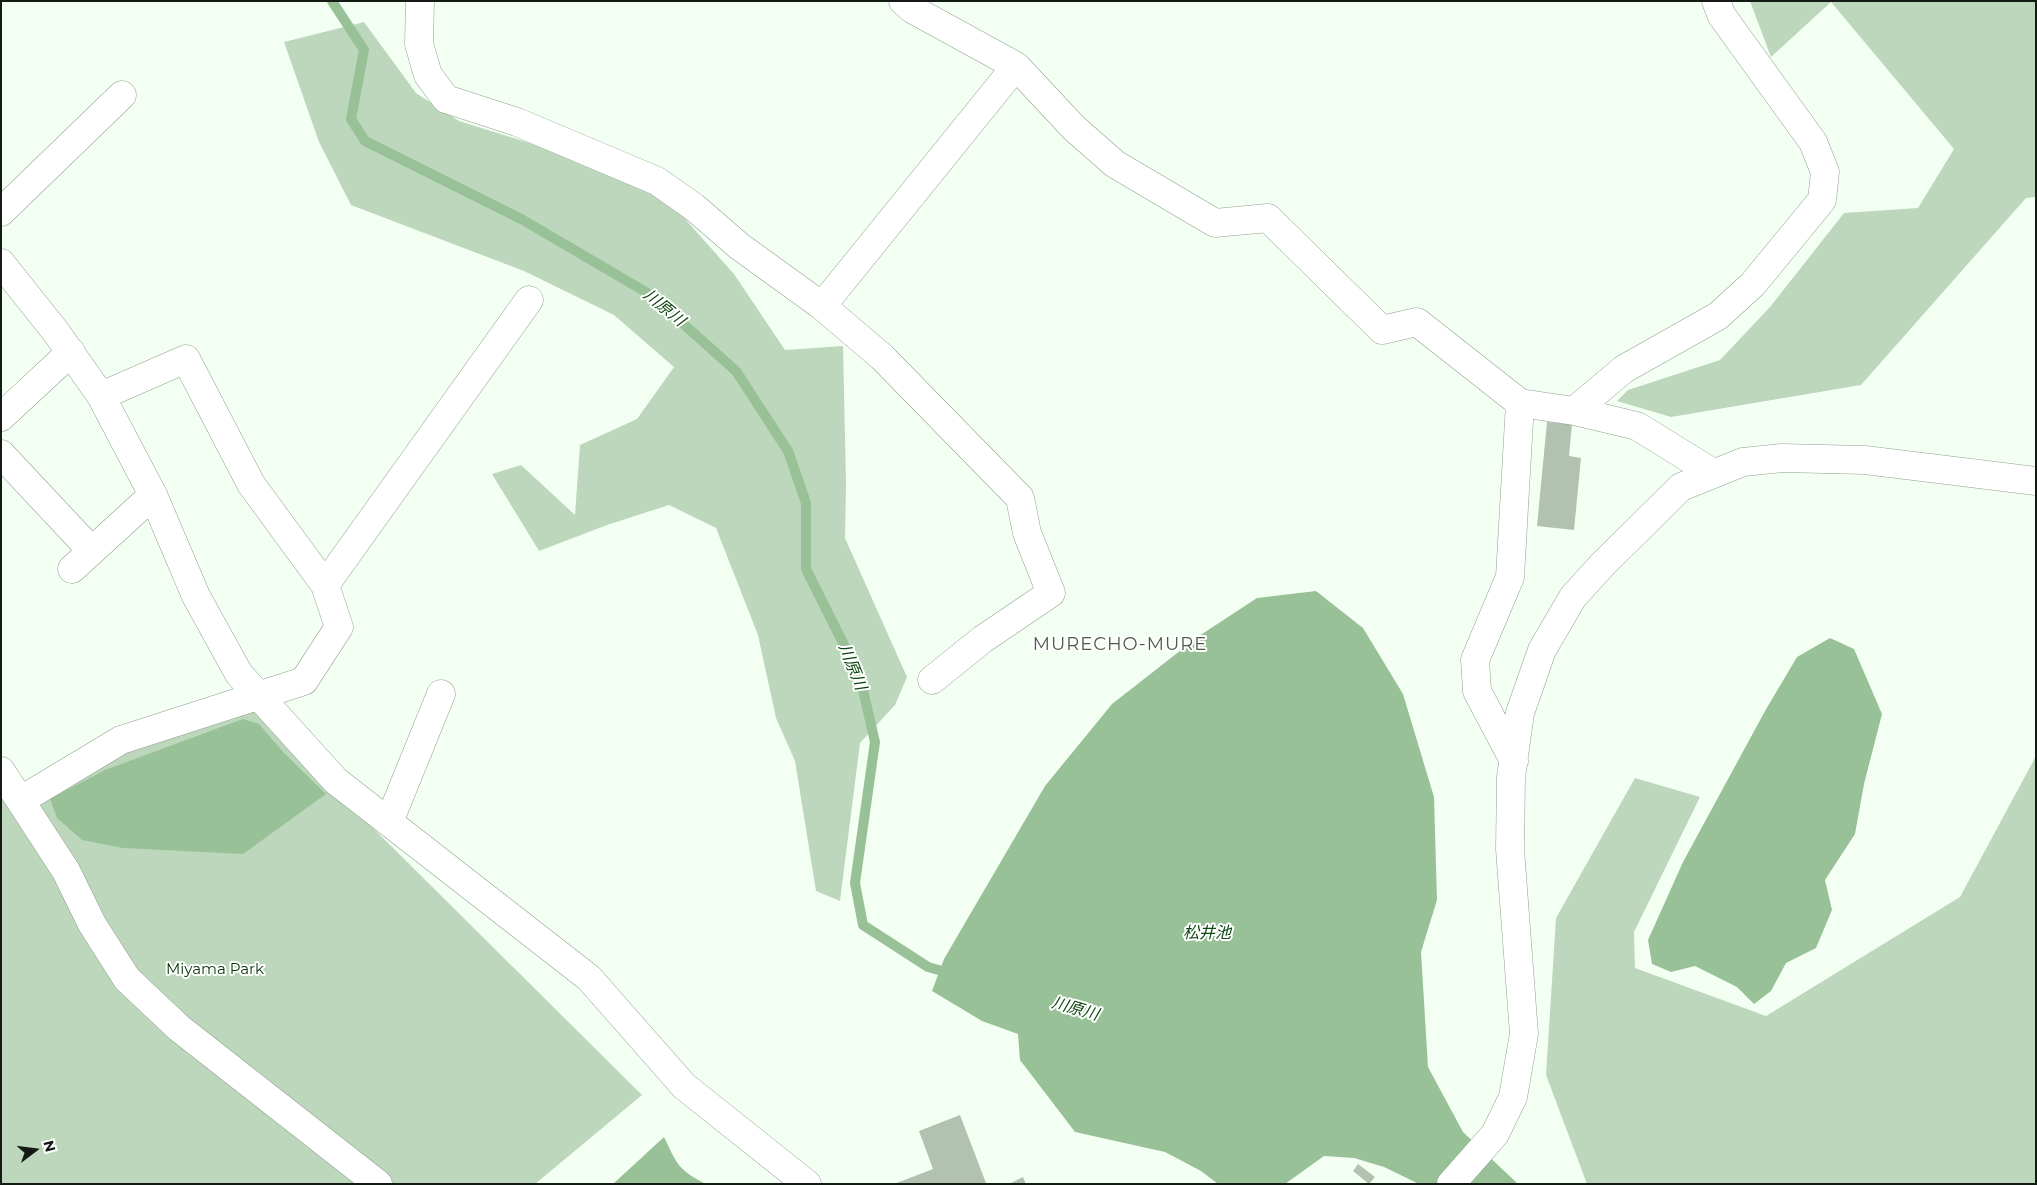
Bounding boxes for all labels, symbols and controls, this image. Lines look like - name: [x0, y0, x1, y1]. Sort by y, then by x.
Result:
- water label: 川原川: [639, 285, 689, 331]
- district label: MURECHO-MURE: [1031, 634, 1209, 656]
- water label: 川原川: [834, 641, 870, 693]
- water label: 松井池: [1183, 923, 1231, 943]
- park label: Miyama Park: [166, 961, 264, 979]
- water label: 川原川: [1049, 993, 1101, 1025]
- north arrow: [10, 1125, 60, 1175]
- text: N: [39, 1138, 60, 1154]

